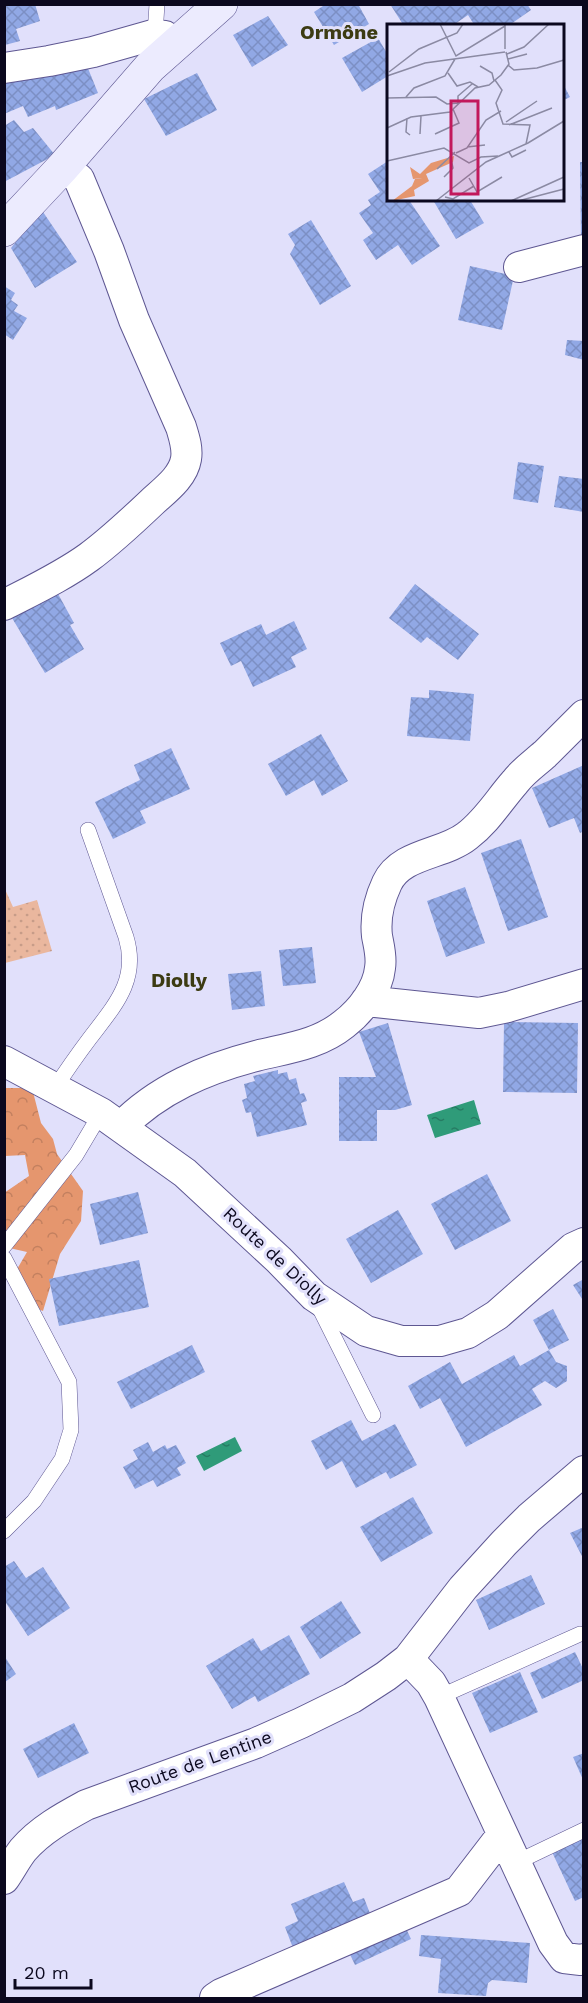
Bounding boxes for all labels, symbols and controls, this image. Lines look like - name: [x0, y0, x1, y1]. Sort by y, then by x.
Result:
- district label: Ormône: [300, 20, 378, 44]
- inset map: [387, 24, 564, 201]
- district label: Diolly: [151, 968, 208, 992]
- street label: Route de Diolly: [219, 1202, 332, 1309]
- street label: Route de Lentine: [125, 1726, 274, 1797]
- scale bar: [15, 1952, 92, 1990]
- text: 20 m: [24, 1962, 69, 1983]

